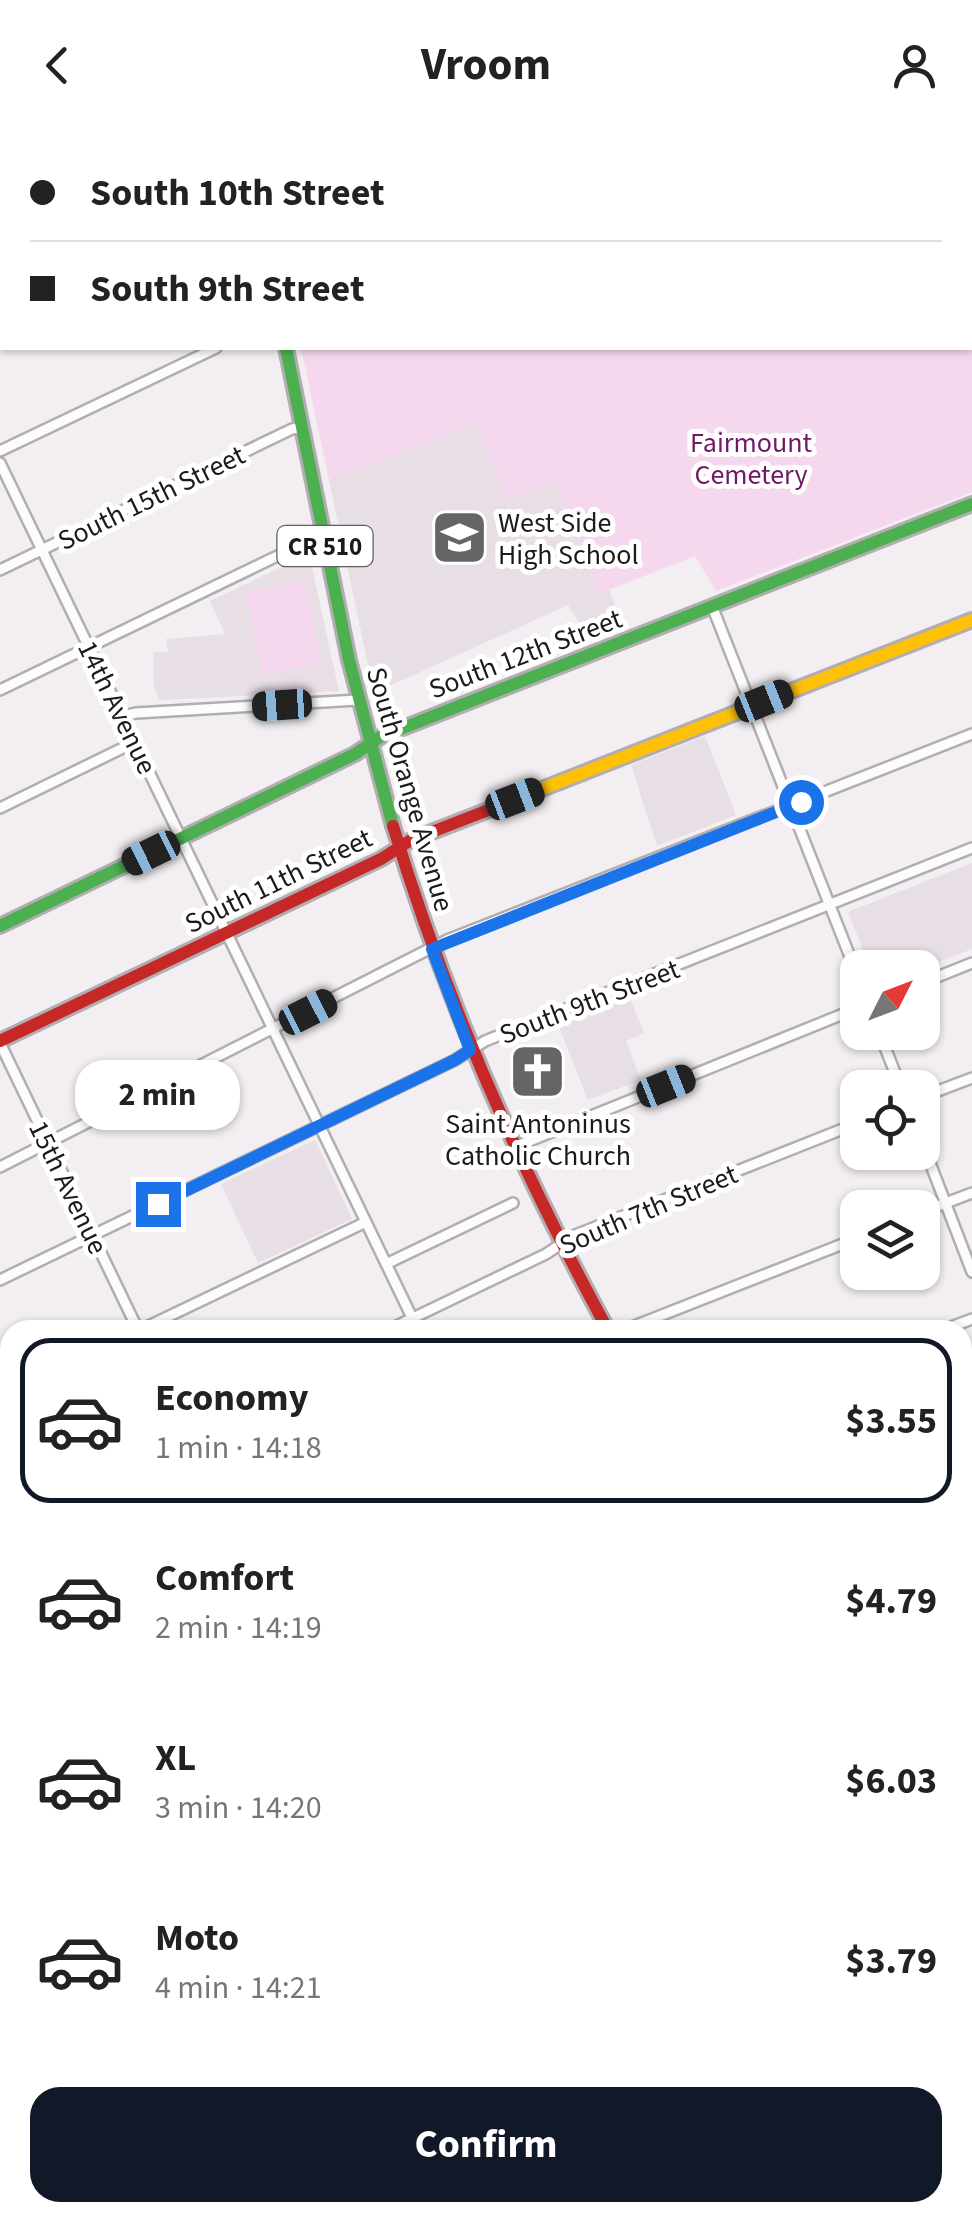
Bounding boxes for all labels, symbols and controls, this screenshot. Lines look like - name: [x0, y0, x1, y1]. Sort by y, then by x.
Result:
- text: Vroom: [421, 33, 551, 97]
- icon: back: [30, 38, 85, 93]
- icon: person: [887, 38, 942, 93]
- text: South 10th Street: [90, 166, 385, 220]
- text: South 9th Street: [90, 262, 364, 316]
- park label: Fairmount Cemetery: [690, 423, 813, 495]
- street label: South 15th Street: [51, 435, 252, 561]
- place label: West Side High School: [498, 503, 639, 575]
- school or university icon: West Side High School: [429, 508, 489, 568]
- road number: CR 510: [278, 526, 372, 566]
- street label: South 12th Street: [423, 599, 628, 709]
- street label: 14th Avenue: [67, 634, 167, 781]
- street label: South Orange Avenue: [356, 663, 464, 916]
- car: [731, 676, 797, 726]
- car: [251, 688, 313, 722]
- car: [482, 774, 548, 824]
- route start: [779, 780, 824, 825]
- street label: South 11th Street: [178, 818, 379, 944]
- car: [117, 826, 185, 880]
- street label: South 9th Street: [493, 949, 686, 1055]
- north arrow: [840, 950, 940, 1050]
- map controls: [840, 950, 940, 1290]
- car: [274, 985, 342, 1039]
- church icon: Saint Antoninus Catholic Church: [508, 1042, 568, 1102]
- callout: 2 min: [76, 1059, 240, 1129]
- car: [633, 1061, 699, 1111]
- button: locate: [840, 1070, 940, 1170]
- text: 2 min: [119, 1072, 196, 1118]
- place label: Saint Antoninus Catholic Church: [445, 1104, 631, 1176]
- street label: 15th Avenue: [18, 1114, 118, 1261]
- street label: South 7th Street: [553, 1154, 744, 1265]
- route end: [136, 1182, 181, 1227]
- button: layers: [840, 1190, 940, 1290]
- text: Economy: [155, 1371, 308, 1425]
- icon: car: [35, 1376, 125, 1466]
- text: $3.55: [845, 1394, 937, 1448]
- text: 1 min · 14:18: [155, 1425, 322, 1471]
- text: Comfort: [155, 1551, 294, 1605]
- icon: car: [35, 1556, 125, 1646]
- text: $4.79: [845, 1574, 937, 1628]
- text: 2 min · 14:19: [155, 1605, 322, 1651]
- text: XL: [155, 1731, 196, 1785]
- icon: car: [35, 1736, 125, 1826]
- text: $6.03: [845, 1754, 937, 1808]
- text: 3 min · 14:20: [155, 1785, 322, 1831]
- text: Moto: [155, 1911, 239, 1965]
- icon: car: [35, 1916, 125, 2006]
- text: $3.79: [845, 1934, 937, 1988]
- text: 4 min · 14:21: [155, 1965, 322, 2011]
- button: Confirm: [30, 2087, 942, 2202]

